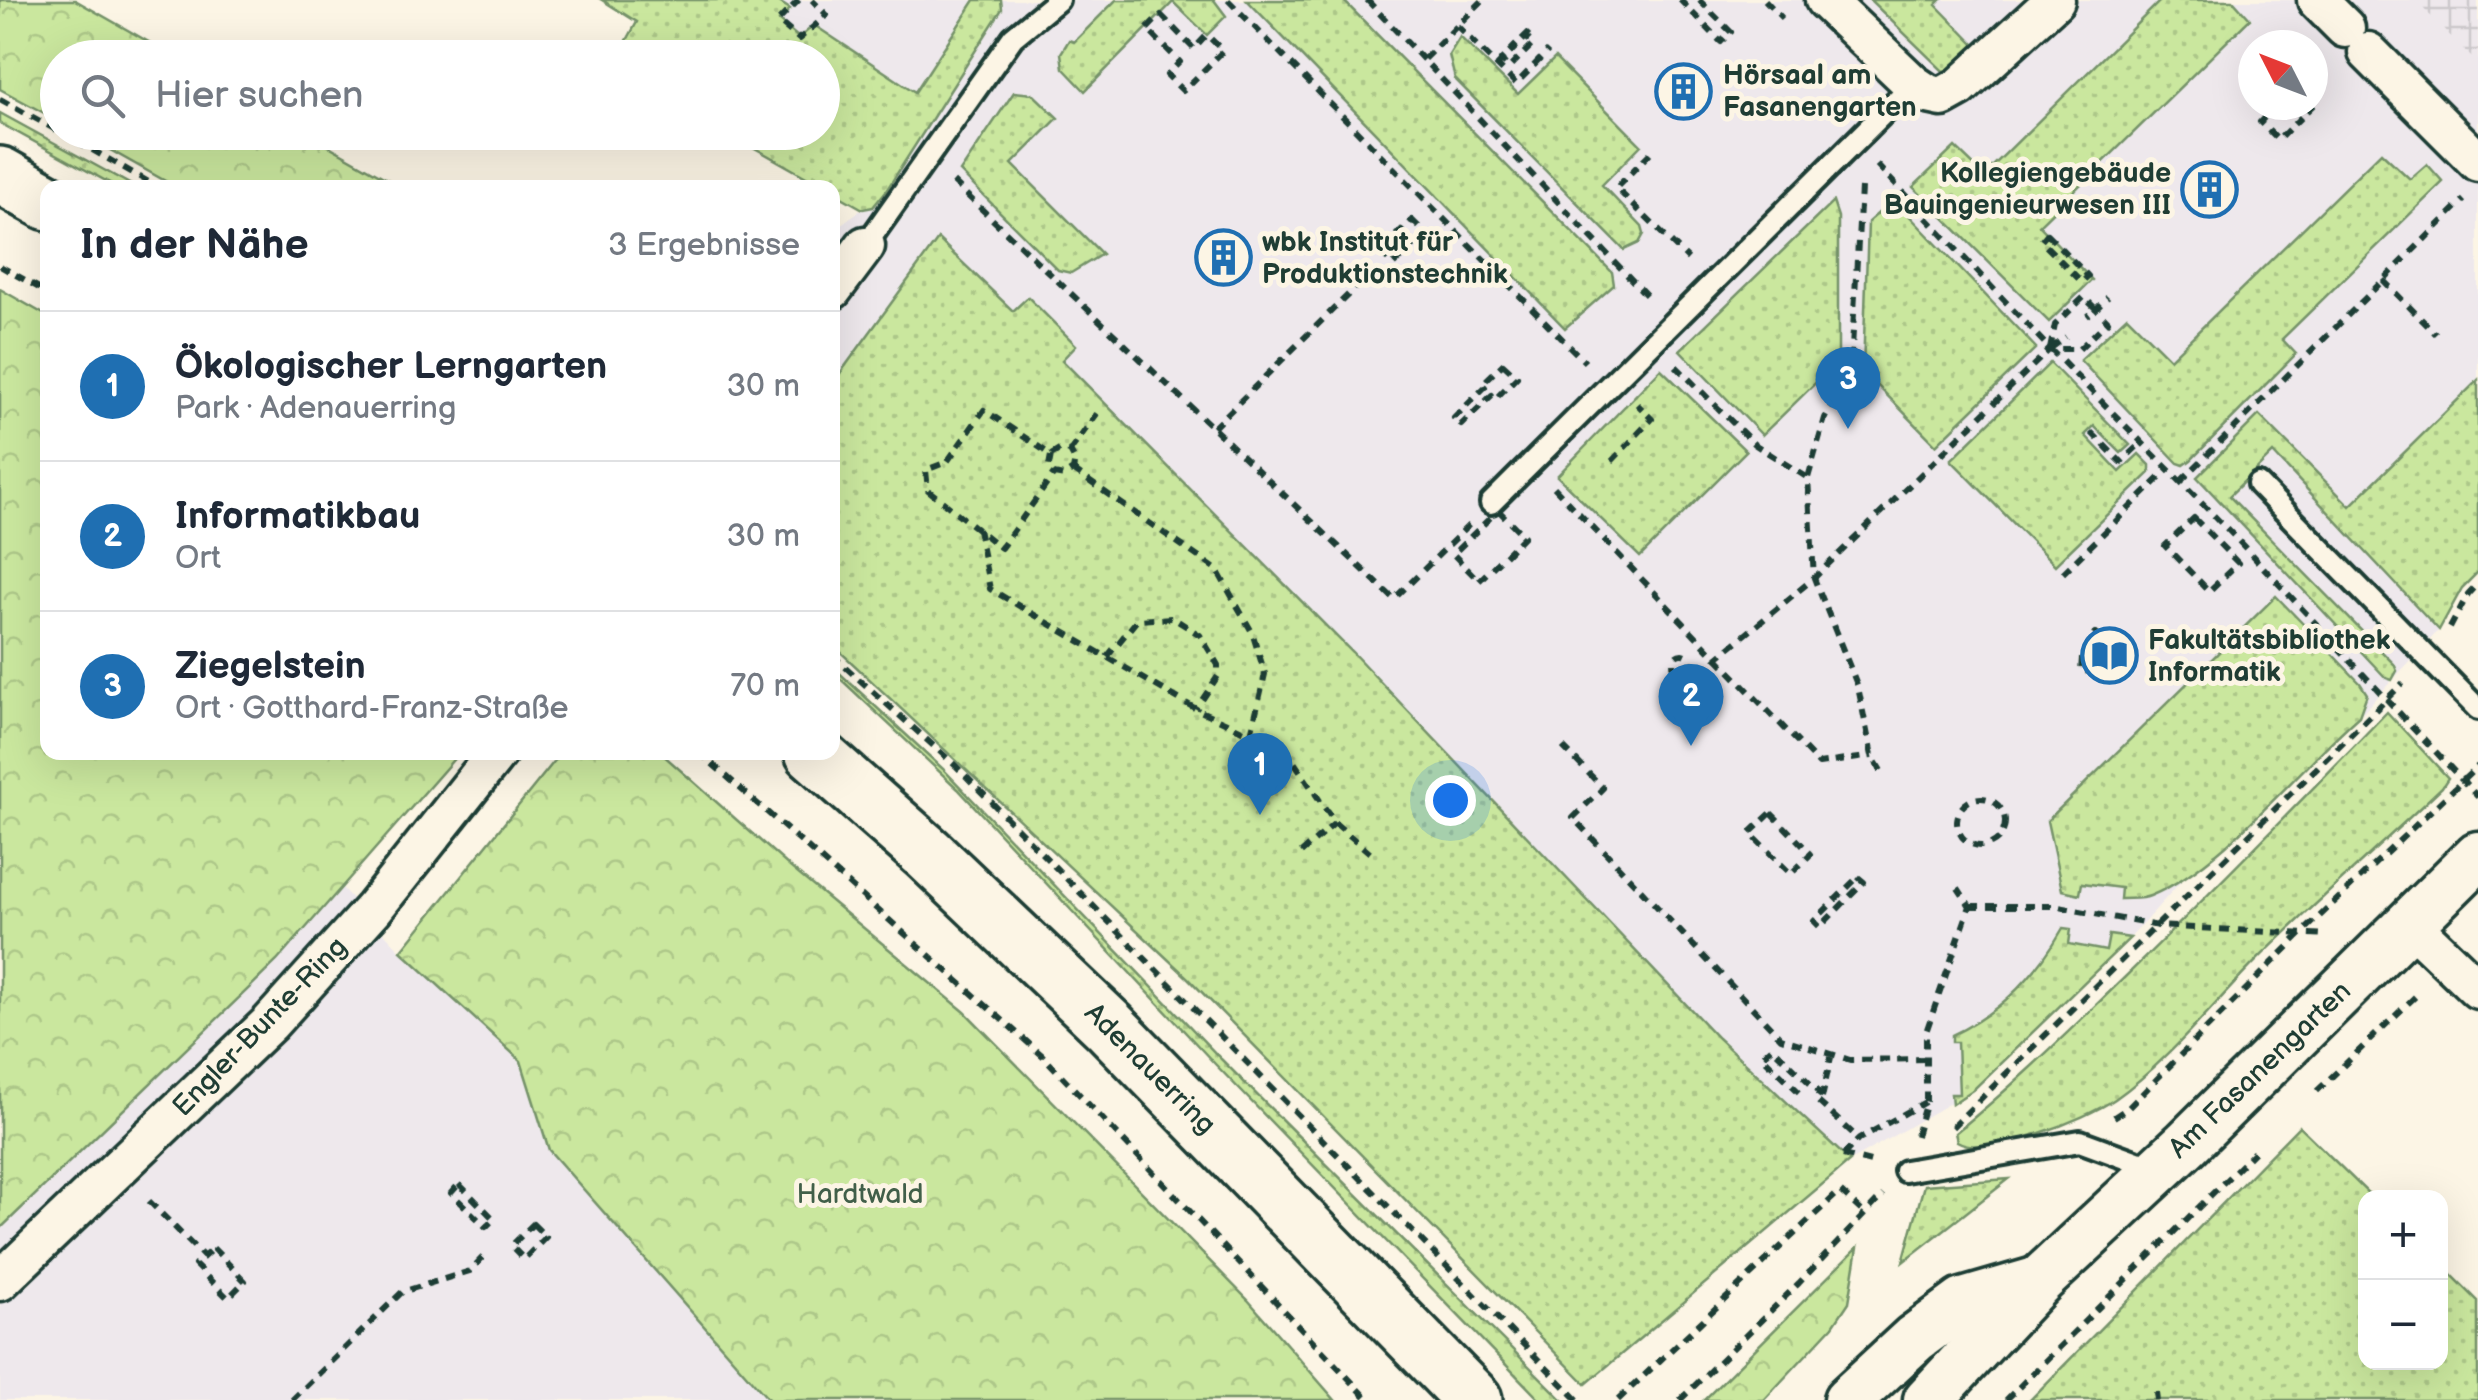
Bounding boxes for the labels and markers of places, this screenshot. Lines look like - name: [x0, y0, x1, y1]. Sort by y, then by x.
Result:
- place label: Hörsaal am Fasanengarten: [1723, 59, 1917, 124]
- building icon: Hörsaal am Fasanengarten: [1654, 61, 1714, 121]
- place label: Kollegiengebäude Bauingenieurwesen III: [1884, 157, 2171, 222]
- building icon: Kollegiengebäude Bauingenieurwesen III: [2180, 159, 2240, 219]
- place label: wbk Institut für Produktionstechnik: [1262, 226, 1508, 291]
- building icon: wbk Institut für Produktionstechnik: [1193, 228, 1253, 288]
- pin: 3: [1816, 346, 1880, 429]
- place label: Fakultätsbibliothek Informatik: [2148, 624, 2391, 689]
- library icon: Fakultätsbibliothek Informatik: [2079, 626, 2139, 686]
- pin: 2: [1658, 664, 1724, 746]
- pin: 1: [1228, 732, 1292, 815]

